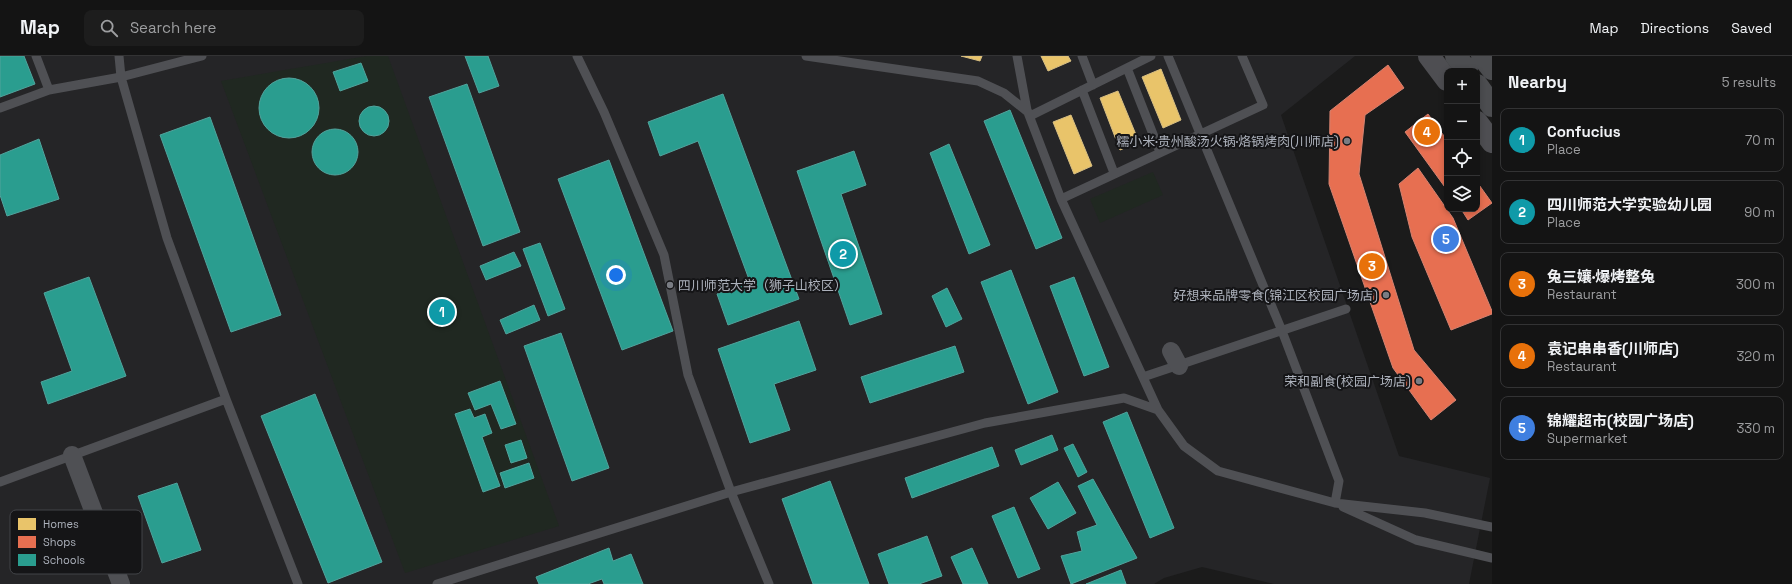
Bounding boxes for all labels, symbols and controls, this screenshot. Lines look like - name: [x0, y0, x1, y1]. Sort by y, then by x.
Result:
- search box: [84, 10, 364, 46]
- text: Map: [20, 15, 60, 40]
- icon: search: [98, 17, 120, 39]
- text: Search here: [130, 18, 216, 37]
- text: Map: [1589, 19, 1619, 37]
- text: Directions: [1641, 19, 1709, 37]
- text: Saved: [1731, 19, 1772, 37]
- map controls: [1444, 68, 1480, 212]
- button: +: [1444, 68, 1480, 104]
- text: Nearby: [1508, 71, 1567, 93]
- text: 5 results: [1722, 74, 1776, 91]
- button: −: [1444, 104, 1480, 140]
- pin: 4: [1414, 117, 1440, 147]
- text: Confucius: [1547, 122, 1621, 141]
- text: 1: [1519, 132, 1525, 149]
- text: 70 m: [1745, 132, 1775, 149]
- place label: 糯小米·贵州酸汤火锅·烙锅烤肉(川师店): [1116, 133, 1339, 150]
- marker: 糯小米·贵州酸汤火锅·烙锅烤肉(川师店): [1342, 136, 1352, 146]
- button: locate: [1444, 140, 1480, 176]
- text: Place: [1547, 141, 1581, 158]
- button: layers: [1444, 176, 1480, 212]
- text: 四川师范大学实验幼儿园: [1547, 195, 1712, 214]
- text: 2: [1518, 204, 1526, 221]
- text: 90 m: [1744, 204, 1775, 221]
- text: Place: [1547, 214, 1581, 231]
- pin: 5: [1433, 224, 1459, 254]
- pin: 2: [830, 239, 856, 269]
- pin: 3: [1359, 251, 1385, 281]
- your location: [606, 265, 626, 285]
- text: 兔三孃·爆烤整兔: [1547, 267, 1655, 286]
- text: 3: [1518, 276, 1526, 293]
- text: 300 m: [1736, 276, 1775, 293]
- place label: 四川师范大学（狮子山校区）: [678, 277, 847, 294]
- marker: 四川师范大学（狮子山校区）: [665, 280, 675, 290]
- text: Restaurant: [1547, 286, 1617, 303]
- place label: 好想来品牌零食(锦江区校园广场店): [1173, 287, 1378, 304]
- marker: 好想来品牌零食(锦江区校园广场店): [1381, 290, 1391, 300]
- pin: 1: [429, 297, 455, 327]
- text: 袁记串串香(川师店): [1547, 339, 1679, 358]
- text: 4: [1518, 348, 1526, 365]
- text: 320 m: [1736, 348, 1775, 365]
- text: Restaurant: [1547, 358, 1617, 375]
- place label: 荣和副食(校园广场店): [1284, 373, 1411, 390]
- marker: 荣和副食(校园广场店): [1414, 376, 1424, 386]
- text: 锦耀超市(校园广场店): [1547, 411, 1694, 430]
- text: 5: [1518, 420, 1526, 437]
- text: 330 m: [1736, 420, 1775, 437]
- text: Supermarket: [1547, 430, 1628, 447]
- legend: [10, 510, 142, 574]
- text: Homes: [43, 517, 79, 531]
- text: Shops: [43, 535, 76, 549]
- text: Schools: [43, 553, 85, 567]

